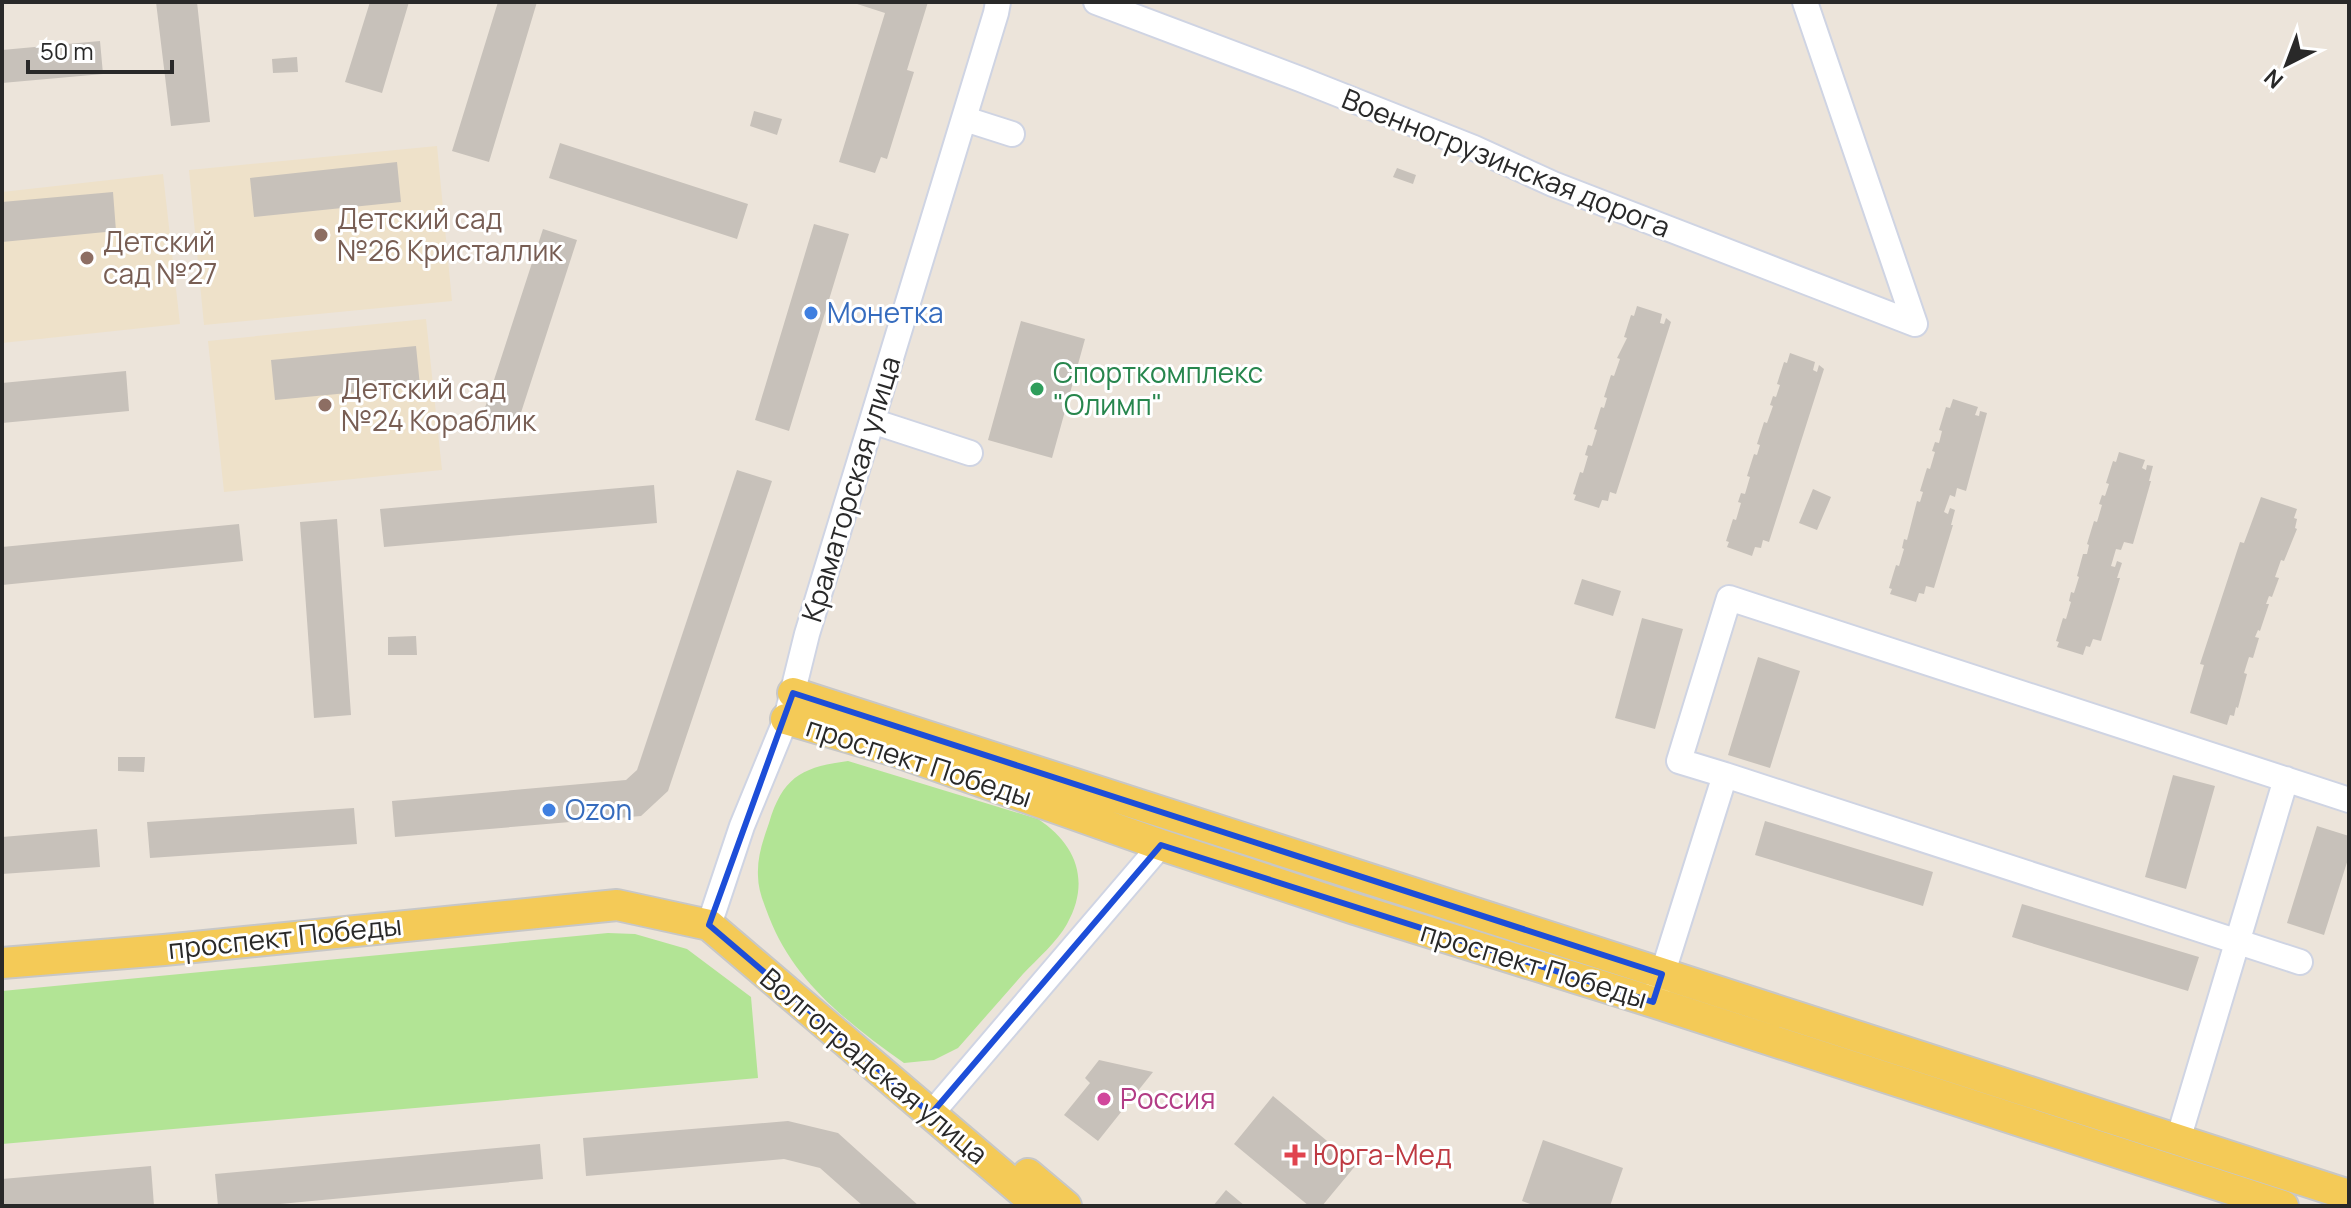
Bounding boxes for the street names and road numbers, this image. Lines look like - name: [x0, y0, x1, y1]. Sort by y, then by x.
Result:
- street label: Военногрузинская дорога: [1337, 79, 1676, 245]
- street label: Краматорская улица: [792, 351, 909, 626]
- street label: проспект Победы: [802, 707, 1037, 815]
- street label: проспект Победы: [166, 905, 404, 967]
- street label: проспект Победы: [1417, 912, 1652, 1017]
- street label: Волгоградская улица: [753, 959, 996, 1172]

